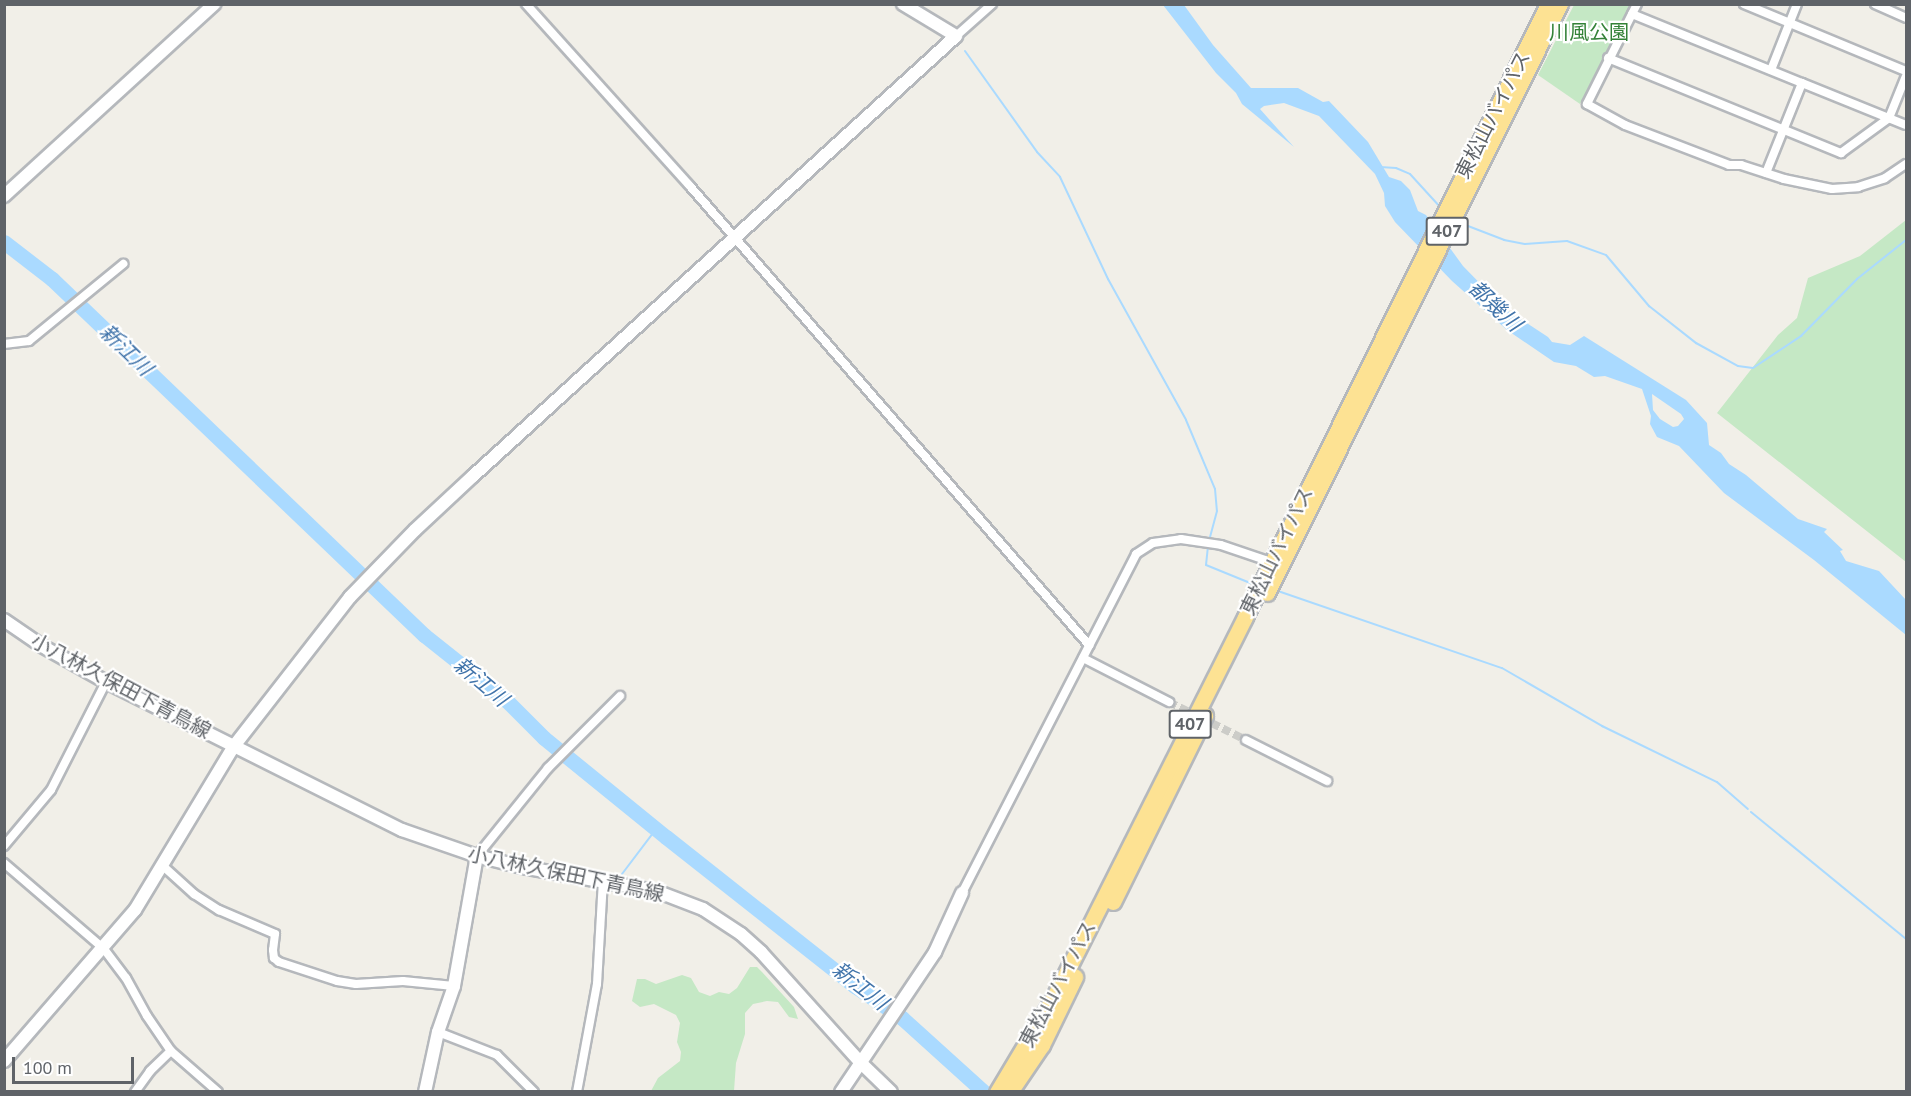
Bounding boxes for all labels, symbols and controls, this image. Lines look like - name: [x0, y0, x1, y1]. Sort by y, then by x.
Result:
- park label: 川風公園: [1549, 20, 1629, 44]
- street label: 東松山バイパス: [1451, 47, 1535, 183]
- road number: 407: [1424, 216, 1470, 246]
- water label: 都幾川: [1463, 275, 1527, 337]
- water label: 新江川: [95, 319, 157, 381]
- street label: 東松山バイパス: [1236, 483, 1318, 619]
- street label: 小八林久保田下青鳥線: [27, 628, 215, 744]
- water label: 新江川: [449, 652, 513, 712]
- road number: 407: [1168, 709, 1212, 739]
- street label: 小八林久保田下青鳥線: [466, 841, 666, 907]
- street label: 東松山バイパス: [1015, 917, 1101, 1051]
- water label: 新江川: [827, 957, 893, 1015]
- scale bar: [15, 1045, 136, 1083]
- text: 100 m: [23, 1056, 72, 1079]

